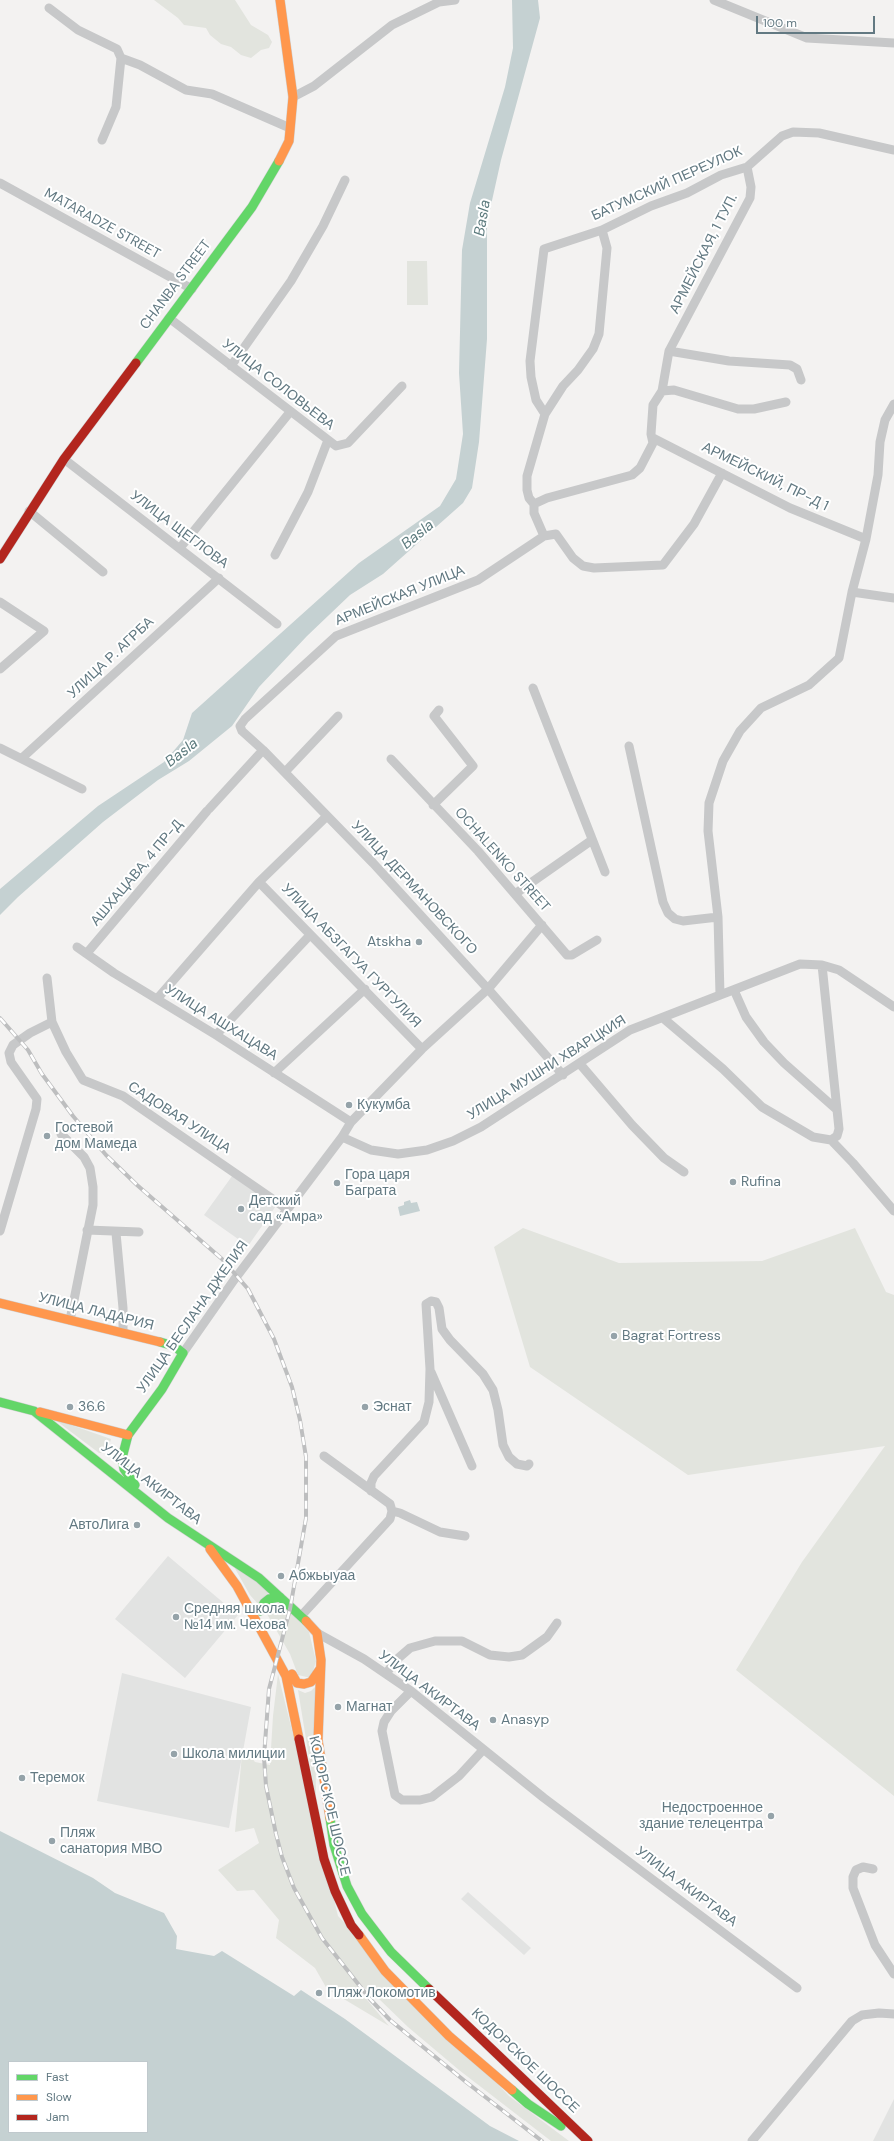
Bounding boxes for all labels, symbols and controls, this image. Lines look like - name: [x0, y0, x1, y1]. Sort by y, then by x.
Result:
- scale bar: [758, 8, 877, 34]
- text: 100 m: [763, 15, 797, 31]
- street label: БАТУМСКИЙ ПЕРЕУЛОК: [589, 143, 745, 225]
- street label: MATARADZE STREET: [41, 185, 163, 263]
- street label: АРМЕЙСКАЯ, 1 ТУП.: [667, 191, 741, 317]
- water label: Basla: [471, 198, 495, 238]
- street label: CHANBA STREET: [137, 237, 215, 333]
- street label: УЛИЦА СОЛОВЬЕВА: [219, 336, 337, 434]
- street label: АРМЕЙСКИЙ, ПР-Д 1: [699, 439, 831, 515]
- street label: УЛИЦА ЩЕГЛОВА: [127, 488, 231, 572]
- water label: Basla: [398, 517, 438, 553]
- street label: АРМЕЙСКАЯ УЛИЦА: [333, 562, 467, 630]
- street label: УЛИЦА Р. АГРБА: [65, 614, 157, 702]
- water label: Basla: [162, 735, 202, 771]
- street label: OCHALENKO STREET: [451, 804, 553, 916]
- street label: АШХАЦАВА, 4 ПР-Д: [88, 816, 186, 930]
- street label: УЛИЦА ДЕРМАНОВСКОГО: [348, 818, 480, 958]
- street label: УЛИЦА АБЗГАГУА ГУРГУЛИЯ: [278, 881, 424, 1031]
- place label: Atskha: [367, 934, 411, 950]
- marker: Atskha: [414, 937, 424, 947]
- street label: УЛИЦА АШХАЦАВА: [161, 981, 281, 1065]
- street label: УЛИЦА МУШНИ ХВАРЦКИЯ: [465, 1012, 629, 1124]
- street label: САДОВАЯ УЛИЦА: [124, 1078, 234, 1158]
- place label: Кукумба: [357, 1097, 410, 1113]
- marker: Кукумба: [344, 1100, 354, 1110]
- place label: Гостевой дом Мамеда: [55, 1120, 137, 1152]
- marker: Гостевой дом Мамеда: [42, 1131, 52, 1141]
- place label: Гора царя Баграта: [345, 1167, 410, 1200]
- place label: Rufina: [741, 1174, 781, 1190]
- marker: Rufina: [728, 1177, 738, 1187]
- marker: Гора царя Баграта: [332, 1178, 342, 1188]
- place label: Детский сад «Амра»: [249, 1193, 323, 1226]
- marker: Детский сад «Амра»: [236, 1204, 246, 1214]
- street label: УЛИЦА БЕСЛАНА ДЖЕЛИЯ: [134, 1238, 252, 1396]
- street label: УЛИЦА ЛАДАРИЯ: [37, 1290, 155, 1334]
- place label: Bagrat Fortress: [622, 1328, 721, 1344]
- marker: Bagrat Fortress: [609, 1331, 619, 1341]
- place label: 36.6: [78, 1399, 106, 1415]
- place label: Эснат: [373, 1399, 412, 1415]
- marker: 36.6: [65, 1402, 75, 1412]
- marker: Эснат: [360, 1402, 370, 1412]
- street label: УЛИЦА АКИРТАВА: [97, 1440, 205, 1528]
- place label: АвтоЛига: [69, 1517, 129, 1533]
- marker: АвтоЛига: [132, 1520, 142, 1530]
- place label: Абжьыуаа: [289, 1568, 355, 1584]
- marker: Абжьыуаа: [276, 1571, 286, 1581]
- place label: Средняя школа №14 им. Чехова: [184, 1601, 286, 1634]
- marker: Средняя школа №14 им. Чехова: [171, 1612, 181, 1622]
- street label: УЛИЦА АКИРТАВА: [375, 1647, 483, 1735]
- place label: Магнат: [346, 1699, 392, 1715]
- marker: Магнат: [333, 1702, 343, 1712]
- place label: Anasyp: [501, 1712, 549, 1728]
- marker: Anasyp: [488, 1715, 498, 1725]
- street label: КОДОРСКОЕ ШОССЕ: [305, 1734, 353, 1878]
- place label: Школа милиции: [182, 1746, 285, 1762]
- marker: Школа милиции: [169, 1749, 179, 1759]
- place label: Теремок: [30, 1770, 85, 1786]
- marker: Теремок: [17, 1773, 27, 1783]
- place label: Недостроенное здание телецентра: [639, 1800, 763, 1832]
- marker: Недостроенное здание телецентра: [766, 1811, 776, 1821]
- place label: Пляж санатория МВО: [60, 1825, 162, 1858]
- marker: Пляж санатория МВО: [47, 1836, 57, 1846]
- street label: УЛИЦА АКИРТАВА: [632, 1843, 740, 1931]
- place label: Пляж Локомотив: [327, 1985, 436, 2001]
- marker: Пляж Локомотив: [314, 1988, 324, 1998]
- street label: КОДОРСКОЕ ШОССЕ: [468, 2005, 582, 2117]
- legend: [8, 2061, 148, 2133]
- text: Fast: [46, 2069, 69, 2085]
- text: Slow: [46, 2089, 72, 2105]
- text: Jam: [46, 2109, 69, 2125]

